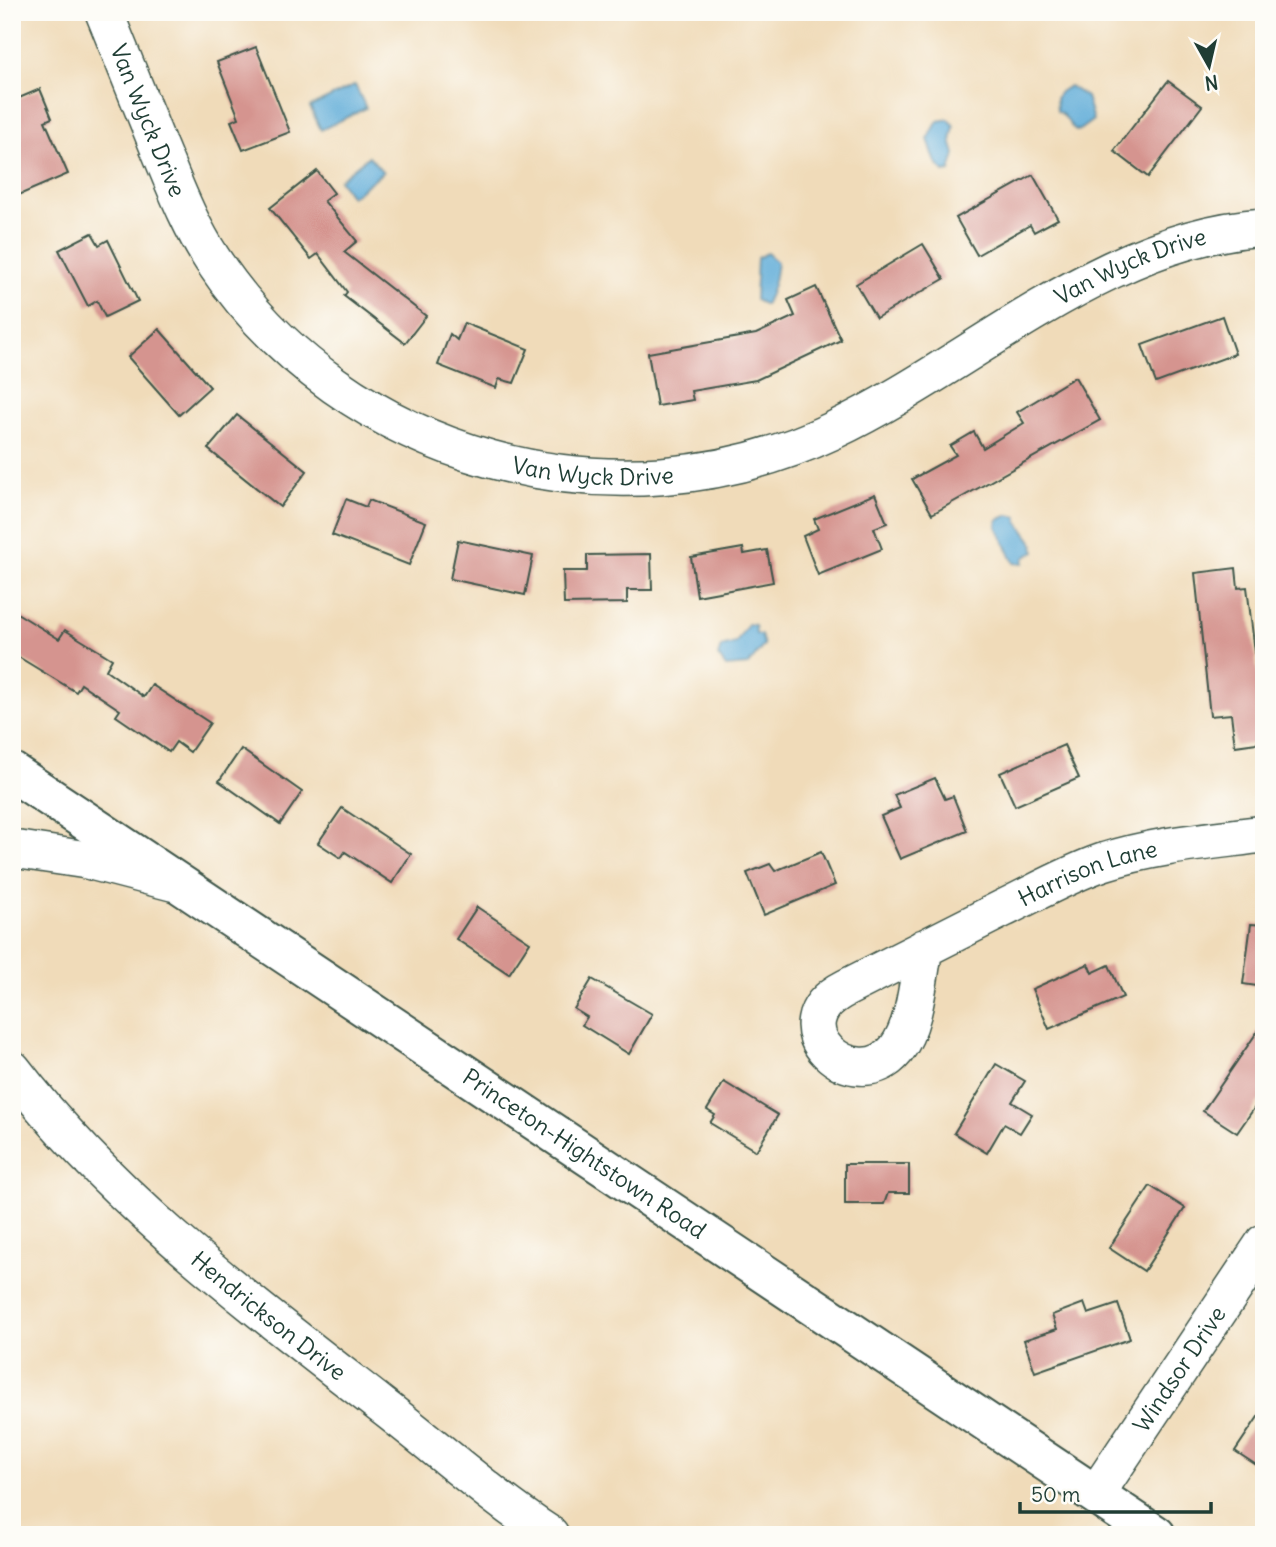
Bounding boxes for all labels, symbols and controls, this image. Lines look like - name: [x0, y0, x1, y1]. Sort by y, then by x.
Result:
- north arrow: [1174, 32, 1244, 102]
- street label: Van Wyck Drive: [104, 40, 193, 201]
- text: N: [1203, 70, 1220, 96]
- street label: Van Wyck Drive: [1049, 221, 1209, 311]
- street label: Van Wyck Drive: [510, 450, 675, 491]
- street label: Harrison Lane: [1013, 834, 1160, 913]
- street label: Princeton-Hightstown Road: [457, 1062, 712, 1245]
- street label: Hendrickson Drive: [185, 1245, 352, 1386]
- street label: Windsor Drive: [1126, 1300, 1232, 1438]
- scale bar: [1020, 1470, 1211, 1514]
- text: 50 m: [1031, 1481, 1080, 1508]

